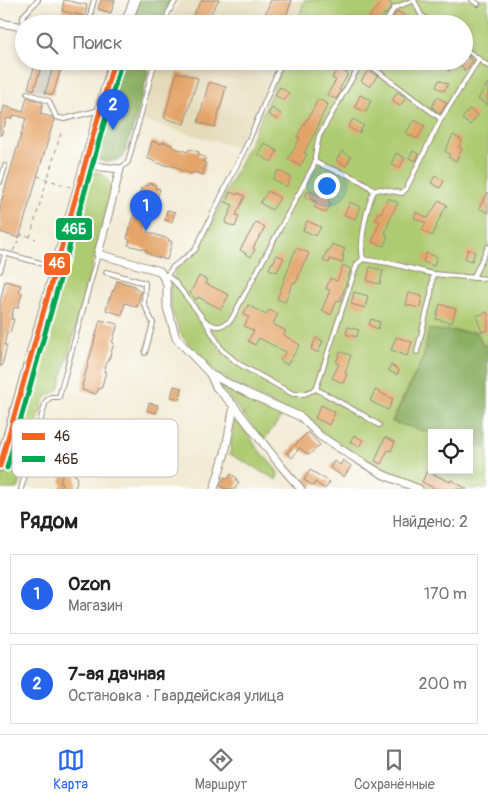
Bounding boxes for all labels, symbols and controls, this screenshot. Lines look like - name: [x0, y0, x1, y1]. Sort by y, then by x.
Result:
- search box: [15, 15, 473, 70]
- icon: search: [33, 29, 61, 57]
- text: Поиск: [73, 31, 123, 55]
- pin: 2: [97, 89, 129, 130]
- your location: [314, 173, 340, 199]
- pin: 1: [130, 190, 162, 231]
- line badge: 46Б: [55, 217, 93, 241]
- text: 46Б: [62, 221, 86, 238]
- line badge: 46: [43, 252, 71, 276]
- text: 46: [49, 255, 65, 272]
- legend: [12, 419, 178, 477]
- text: 46: [54, 428, 70, 445]
- map controls: [428, 429, 473, 474]
- button: locate: [428, 429, 473, 474]
- text: 46Б: [54, 451, 79, 468]
- text: Рядом: [20, 508, 78, 535]
- text: Найдено: 2: [392, 512, 468, 532]
- text: Ozon: [68, 572, 111, 596]
- text: 1: [34, 584, 40, 604]
- text: 170 m: [424, 584, 467, 604]
- text: Магазин: [68, 596, 123, 616]
- text: 7-ая дачная: [68, 662, 165, 686]
- text: 2: [33, 674, 41, 694]
- text: 200 m: [419, 674, 467, 694]
- text: Остановка · Гвардейская улица: [68, 686, 284, 706]
- tab: Карта: [53, 746, 88, 793]
- tab: Маршрут: [195, 746, 247, 793]
- tab: Сохранённые: [354, 746, 435, 793]

